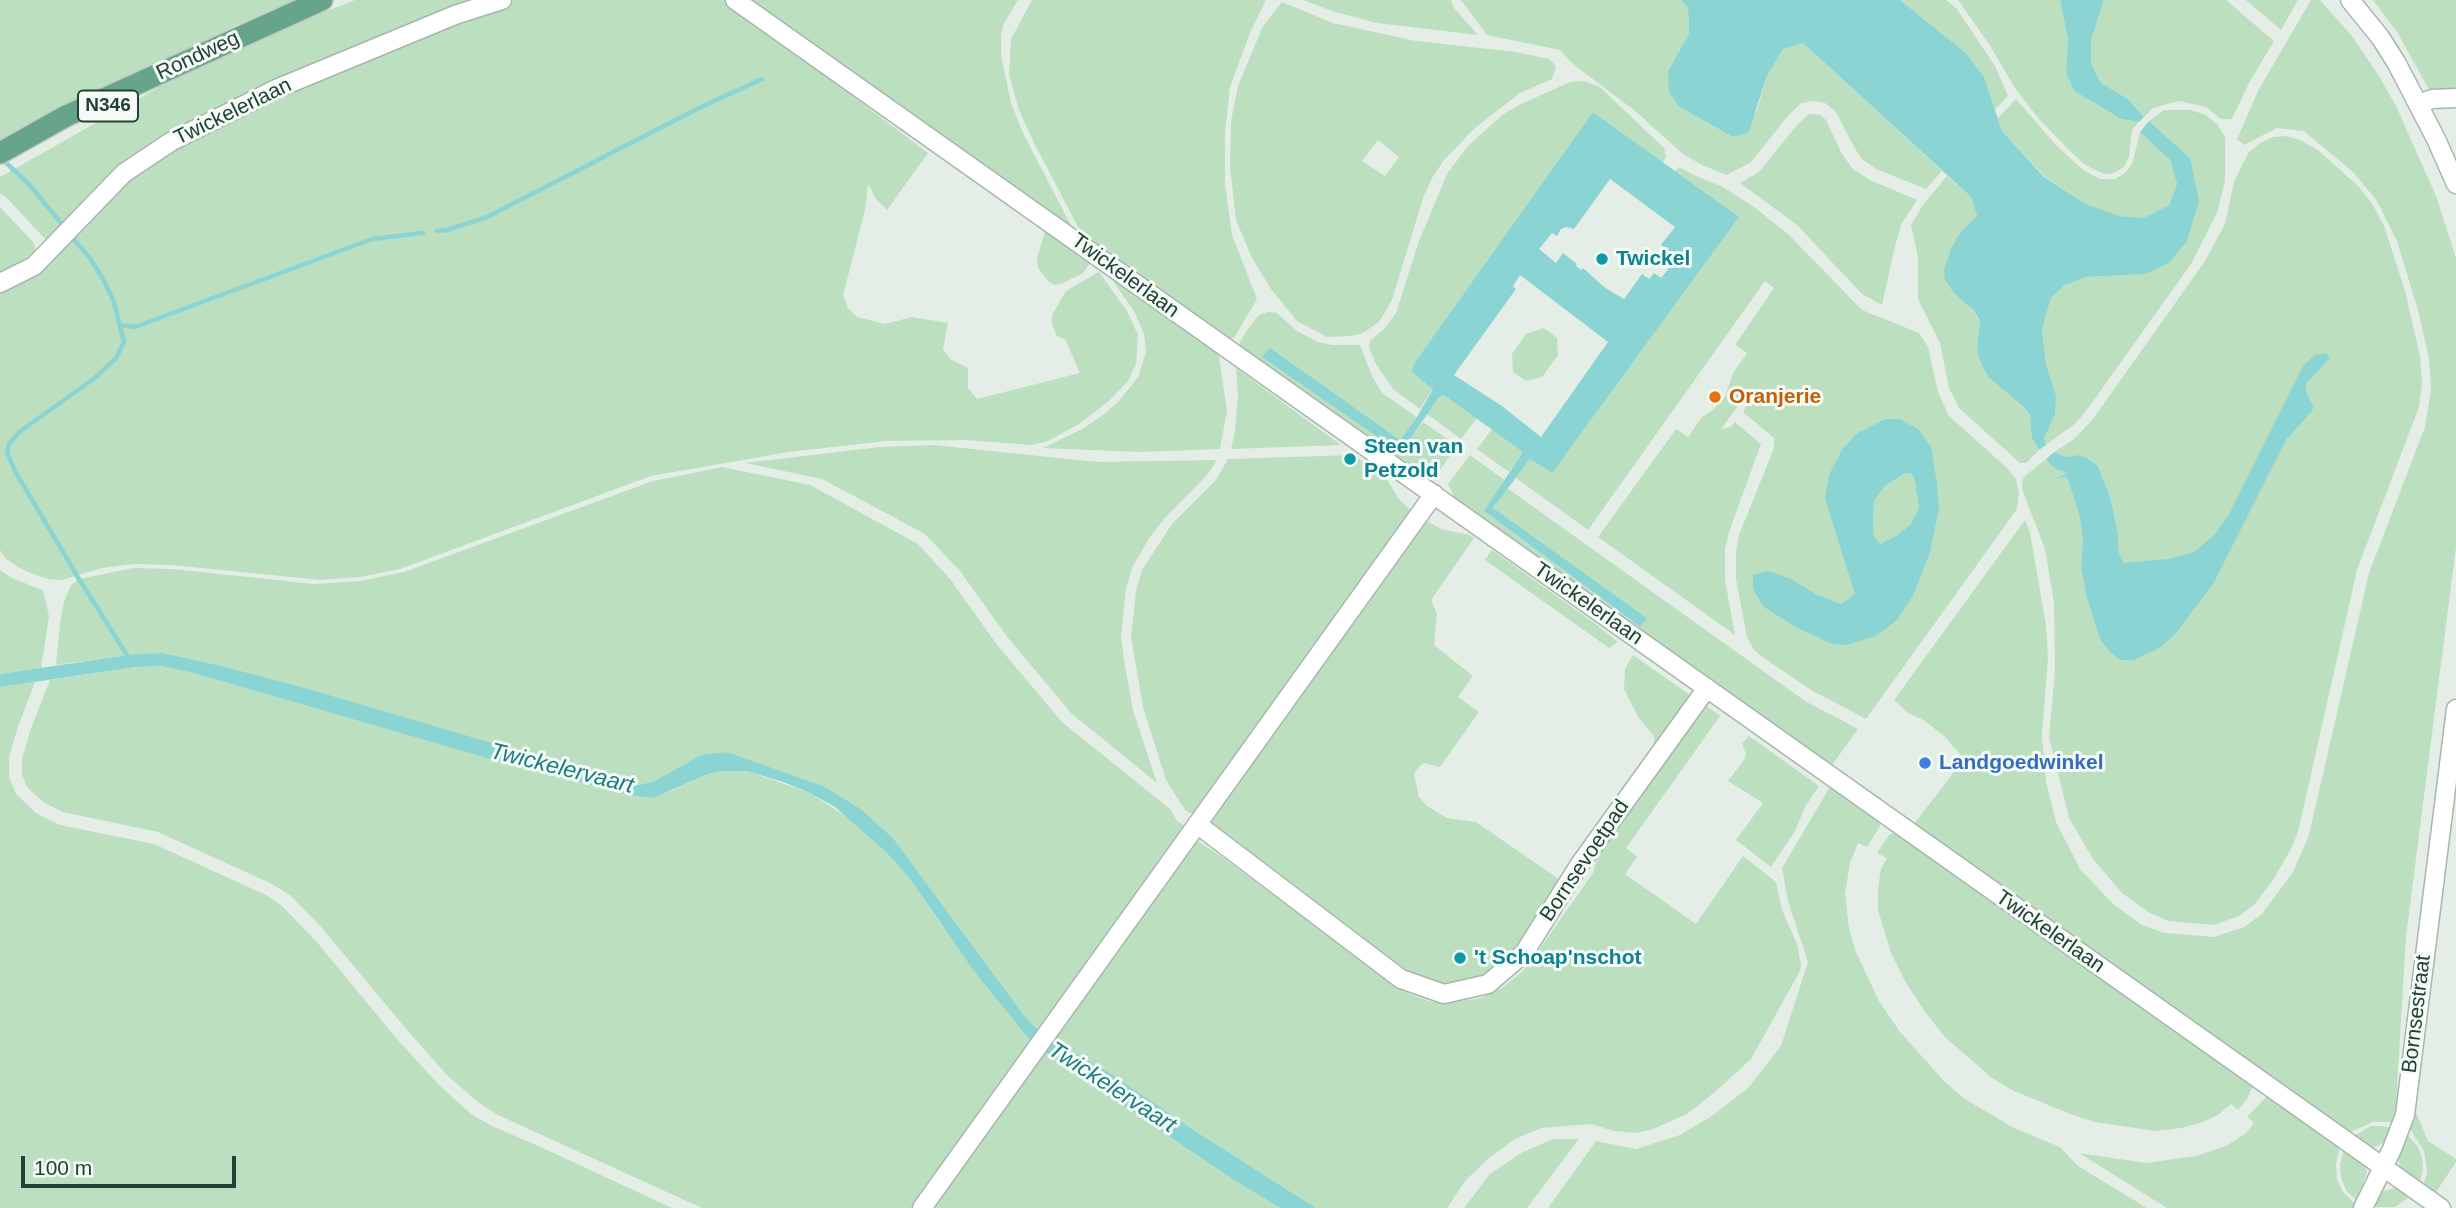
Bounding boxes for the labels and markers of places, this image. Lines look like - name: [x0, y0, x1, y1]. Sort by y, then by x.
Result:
- place label: Twickel: [1616, 246, 1690, 272]
- marker: Twickel: [1594, 251, 1610, 267]
- place label: Oranjerie: [1729, 384, 1821, 410]
- marker: Oranjerie: [1707, 389, 1723, 405]
- place label: Steen van Petzold: [1364, 434, 1463, 484]
- marker: Steen van Petzold: [1342, 451, 1358, 467]
- place label: Landgoedwinkel: [1939, 750, 2104, 776]
- marker: Landgoedwinkel: [1917, 755, 1933, 771]
- place label: 't Schoap'nschot: [1474, 945, 1641, 971]
- marker: 't Schoap'nschot: [1452, 950, 1468, 966]

